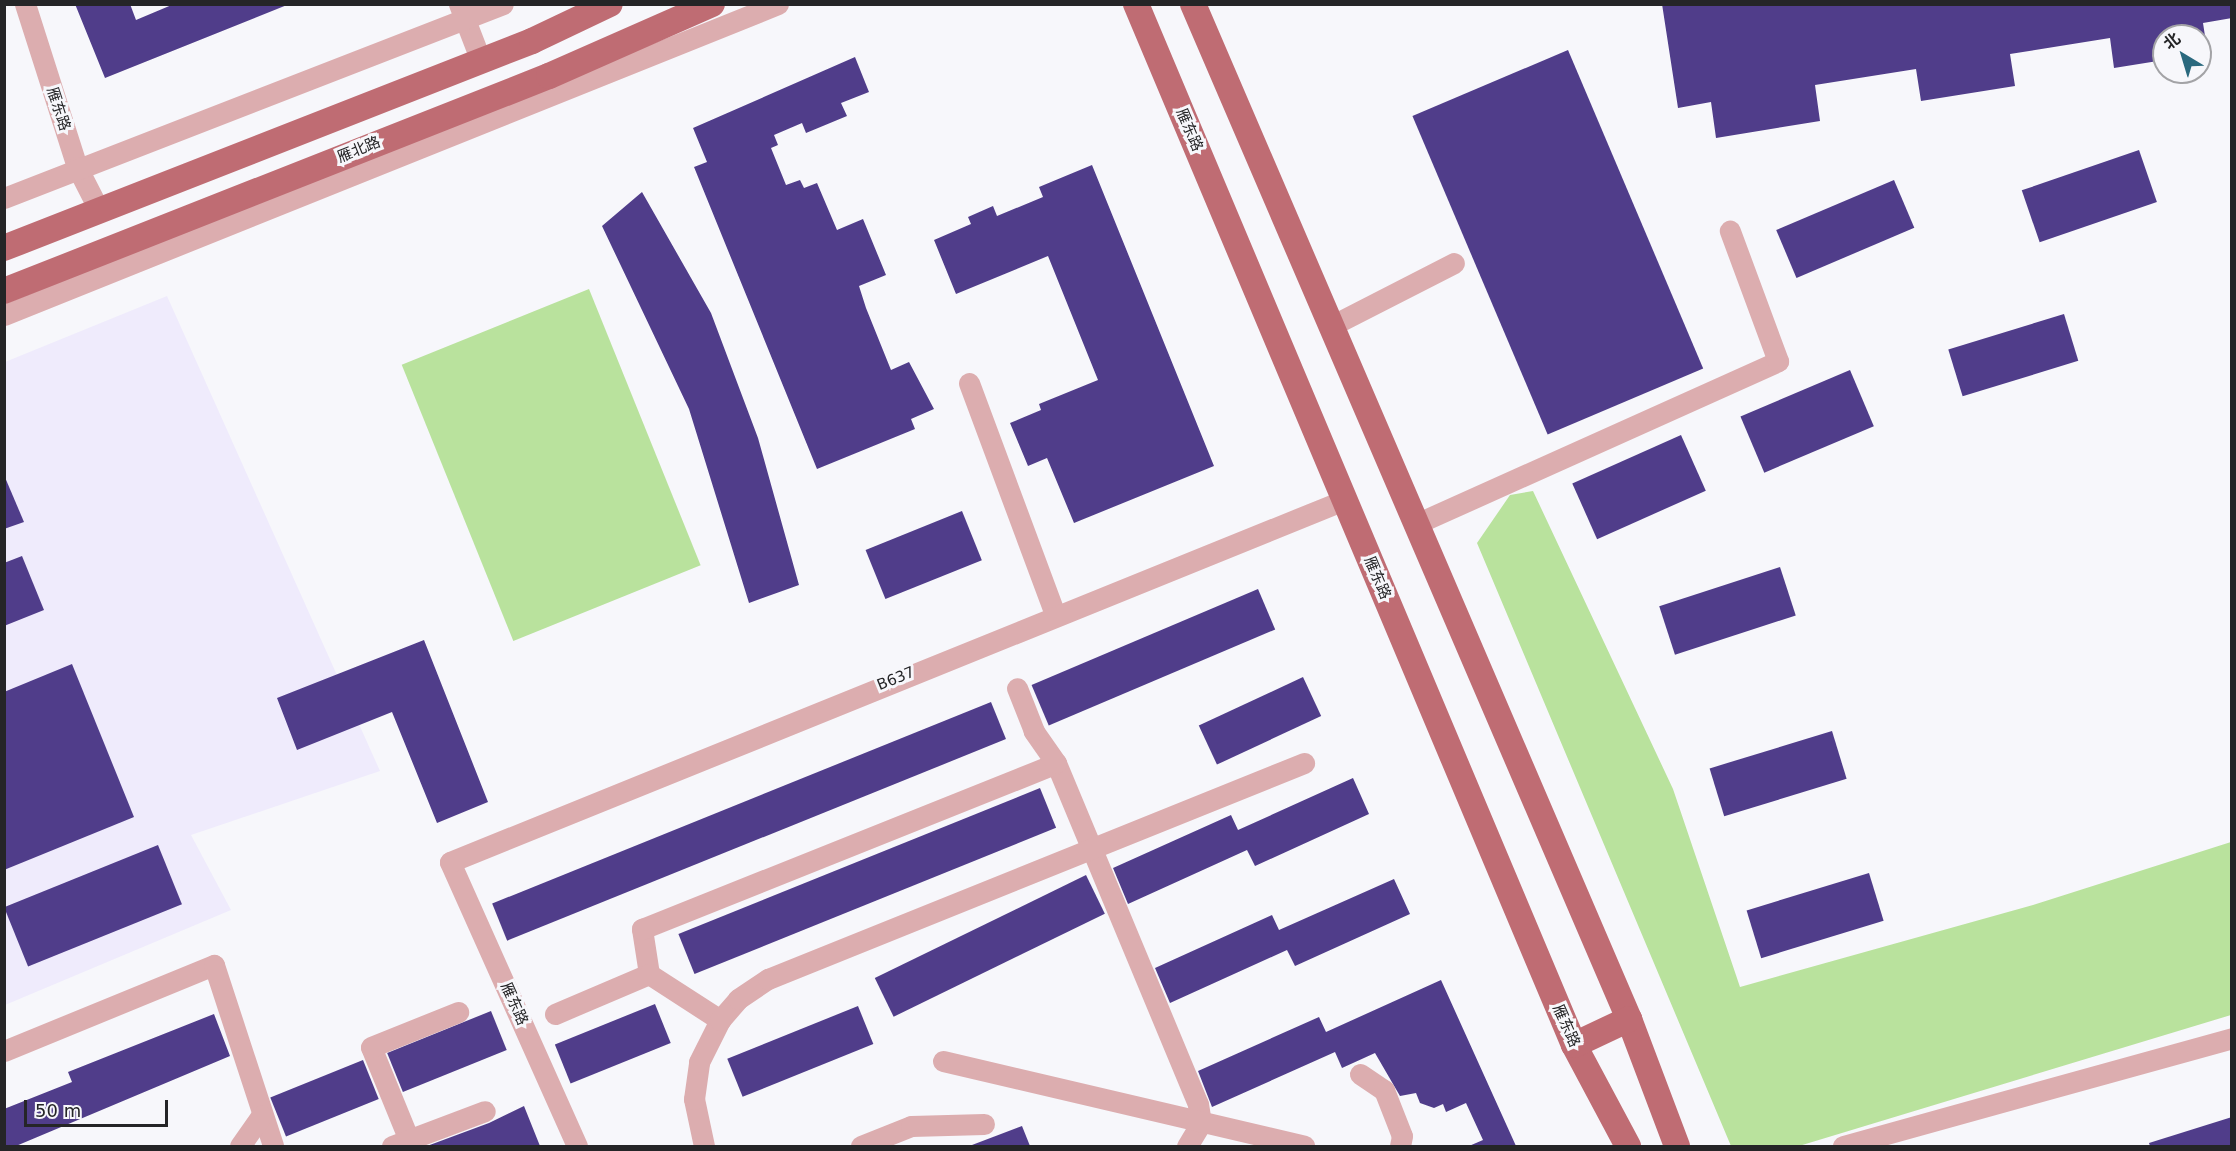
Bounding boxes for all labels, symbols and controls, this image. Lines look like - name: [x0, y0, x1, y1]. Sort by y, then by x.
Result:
- north arrow: [2152, 24, 2212, 84]
- text: 北: [2160, 29, 2184, 53]
- street label: 雁东路: [42, 85, 74, 133]
- street label: 雁东路: [1172, 106, 1206, 154]
- street label: 雁北路: [335, 133, 383, 167]
- street label: 雁东路: [1360, 554, 1394, 602]
- street label: B637: [875, 663, 917, 695]
- street label: 雁东路: [497, 980, 531, 1028]
- street label: 雁东路: [1549, 1002, 1583, 1050]
- scale bar: [27, 1088, 171, 1126]
- text: 50 m: [35, 1100, 81, 1121]

